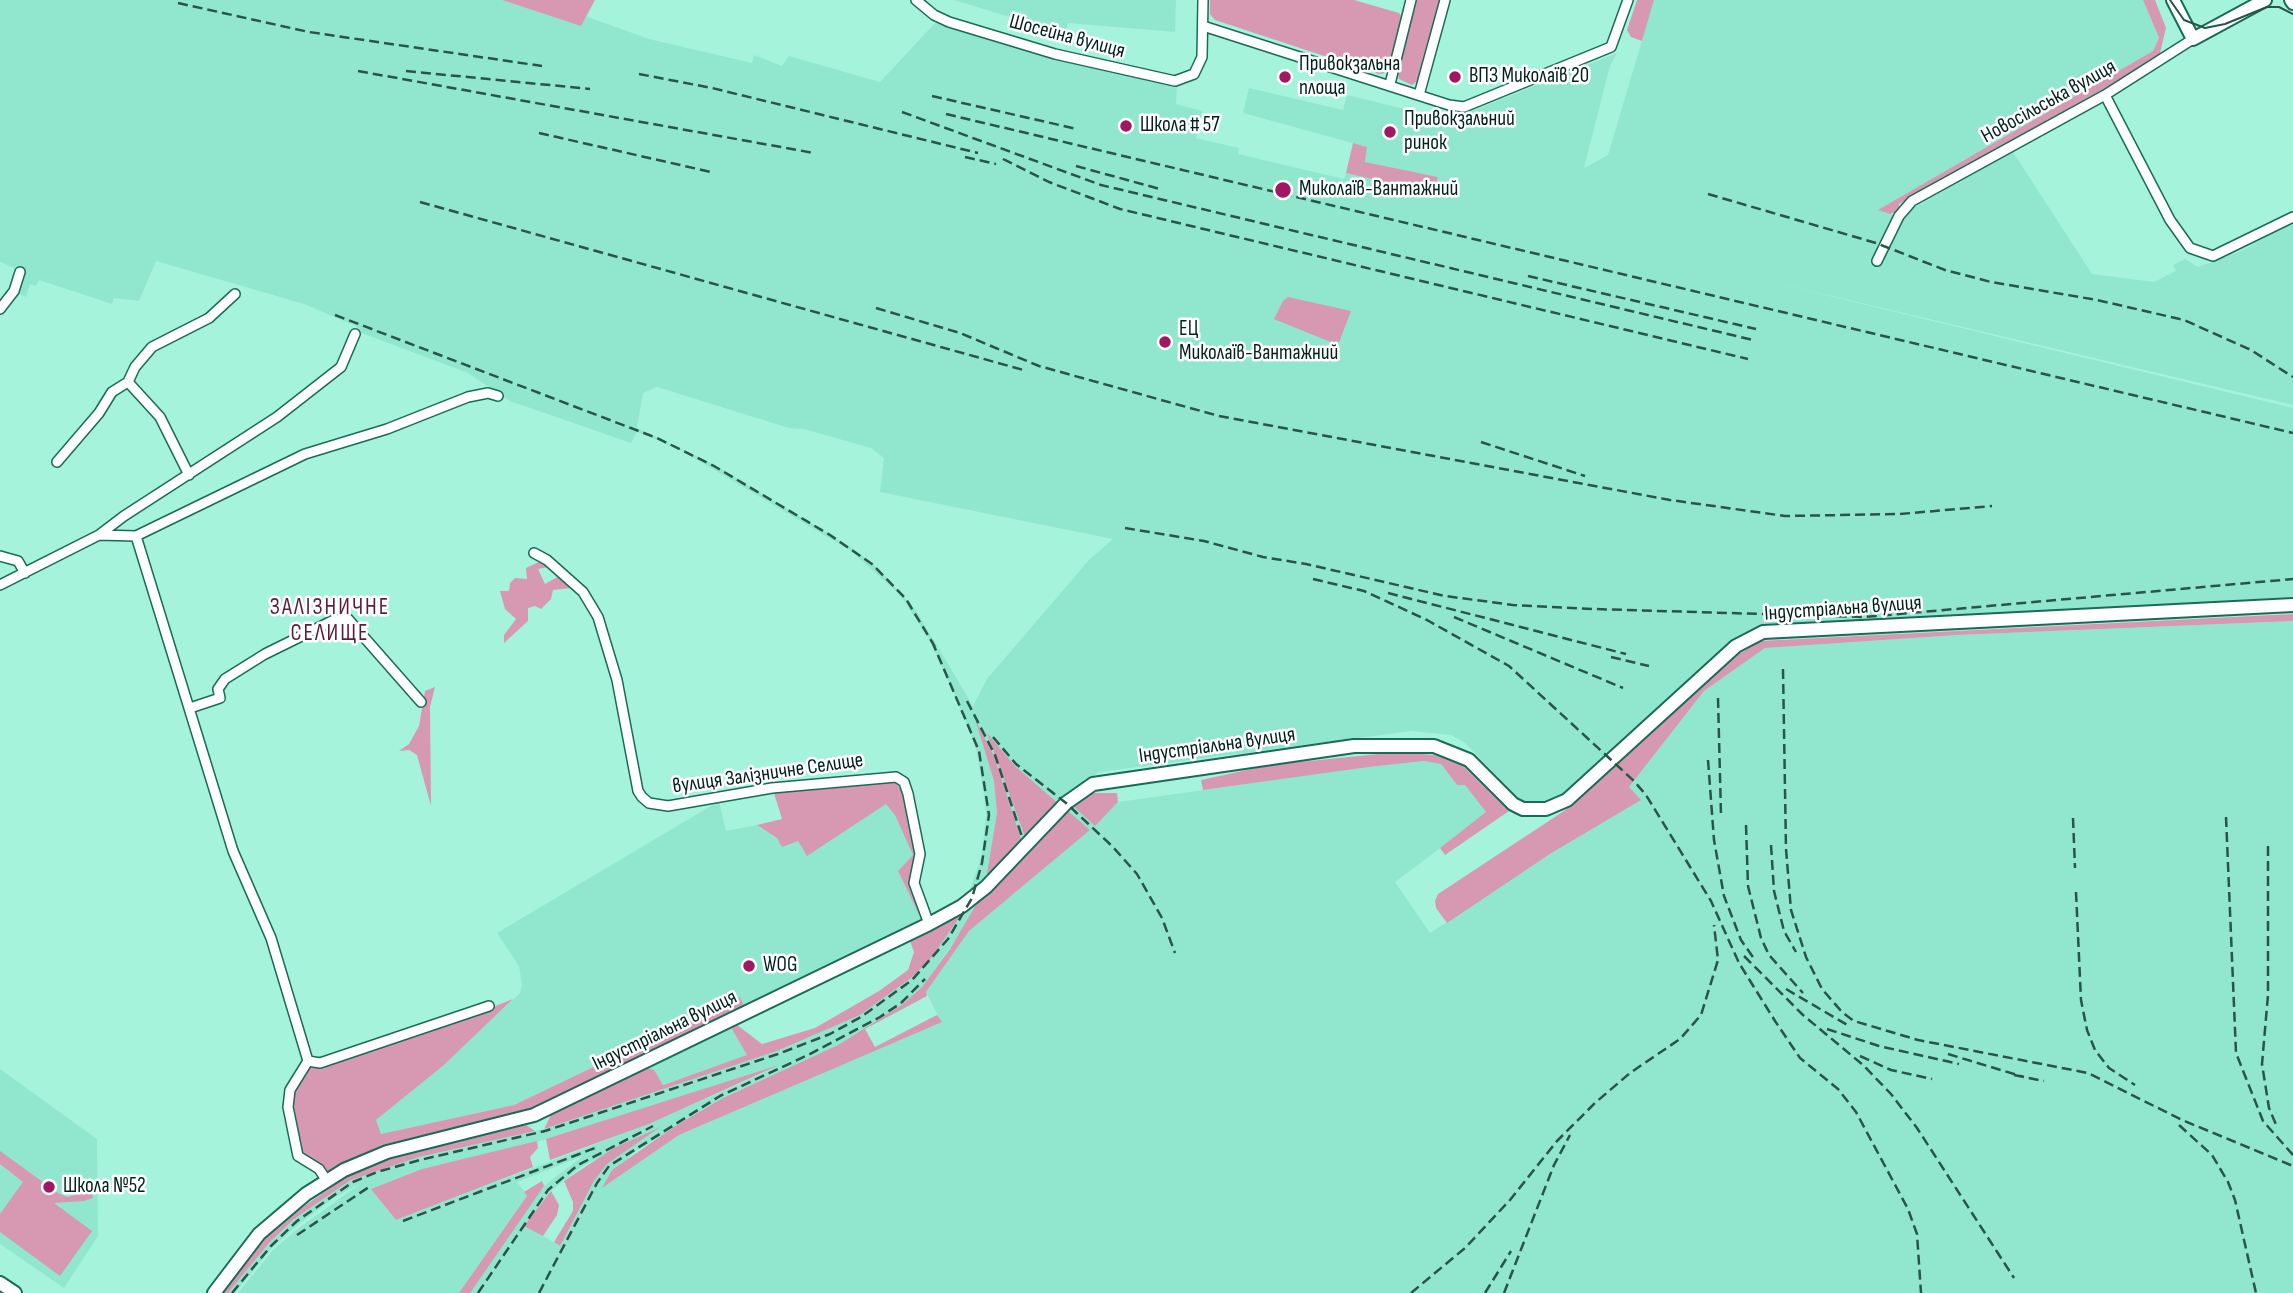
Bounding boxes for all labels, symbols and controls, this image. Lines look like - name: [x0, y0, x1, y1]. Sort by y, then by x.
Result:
- street label: Шосейна вулиця: [1006, 9, 1128, 65]
- place label: Привокзальна площа: [1299, 52, 1400, 102]
- street label: Новосільська вулиця: [1977, 55, 2121, 149]
- place label: ВПЗ Миколаїв 20: [1469, 64, 1589, 90]
- marker: Привокзальна площа: [1277, 69, 1293, 85]
- marker: ВПЗ Миколаїв 20: [1447, 69, 1463, 85]
- place label: Привокзальний ринок: [1404, 107, 1515, 157]
- place label: Школа # 57: [1140, 113, 1220, 139]
- marker: Школа # 57: [1118, 118, 1134, 134]
- marker: Привокзальний ринок: [1382, 124, 1398, 140]
- place label: Миколаїв-Вантажний: [1299, 177, 1458, 203]
- marker: Миколаїв-Вантажний: [1273, 180, 1293, 200]
- place label: ЕЦ Миколаїв-Вантажний: [1179, 317, 1338, 367]
- marker: ЕЦ Миколаїв-Вантажний: [1157, 334, 1173, 350]
- street label: Індустріальна вулиця: [1763, 591, 1923, 627]
- district label: ЗАЛІЗНИЧНЕ СЕЛИЩЕ: [271, 594, 389, 648]
- street label: Індустріальна вулиця: [1137, 723, 1297, 769]
- street label: вулиця Залізничне Селище: [671, 748, 865, 800]
- place label: WOG: [763, 953, 797, 979]
- marker: WOG: [741, 958, 757, 974]
- street label: Індустріальна вулиця: [589, 985, 741, 1077]
- place label: Школа №52: [63, 1174, 146, 1200]
- marker: Школа №52: [41, 1179, 57, 1195]

